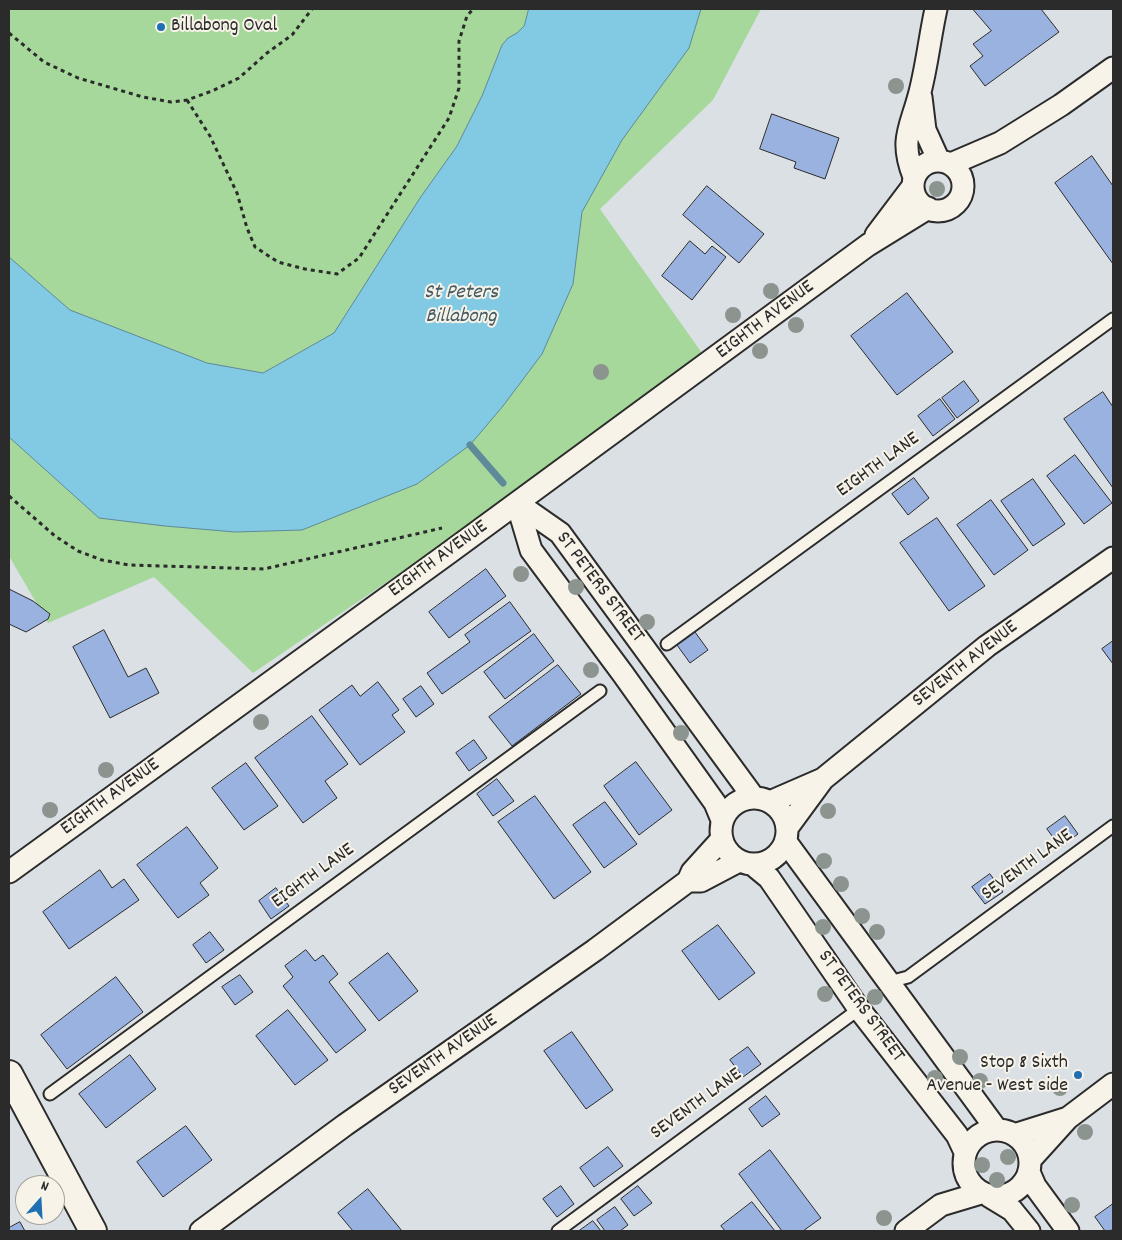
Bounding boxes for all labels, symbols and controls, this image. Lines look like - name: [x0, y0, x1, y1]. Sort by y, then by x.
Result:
- place label: Billabong Oval: [171, 15, 277, 39]
- marker: Billabong Oval: [155, 21, 167, 33]
- street label: EIGHTH AVENUE: [712, 276, 820, 366]
- water label: St Peters Billabong: [424, 281, 498, 331]
- street label: EIGHTH LANE: [833, 428, 925, 504]
- street label: EIGHTH AVENUE: [385, 516, 493, 604]
- street label: ST PETERS STREET: [550, 528, 648, 648]
- street label: SEVENTH AVENUE: [908, 616, 1024, 714]
- street label: EIGHTH AVENUE: [57, 754, 165, 842]
- street label: SEVENTH LANE: [978, 825, 1078, 907]
- street label: EIGHTH LANE: [268, 839, 360, 915]
- street label: ST PETERS STREET: [811, 946, 909, 1068]
- street label: SEVENTH AVENUE: [385, 1010, 503, 1102]
- place label: Stop 8 Sixth Avenue - West side: [926, 1052, 1068, 1099]
- street label: SEVENTH LANE: [647, 1064, 747, 1146]
- marker: Stop 8 Sixth Avenue - West side: [1072, 1069, 1084, 1081]
- north arrow: [15, 1175, 65, 1225]
- text: N: [38, 1176, 51, 1197]

